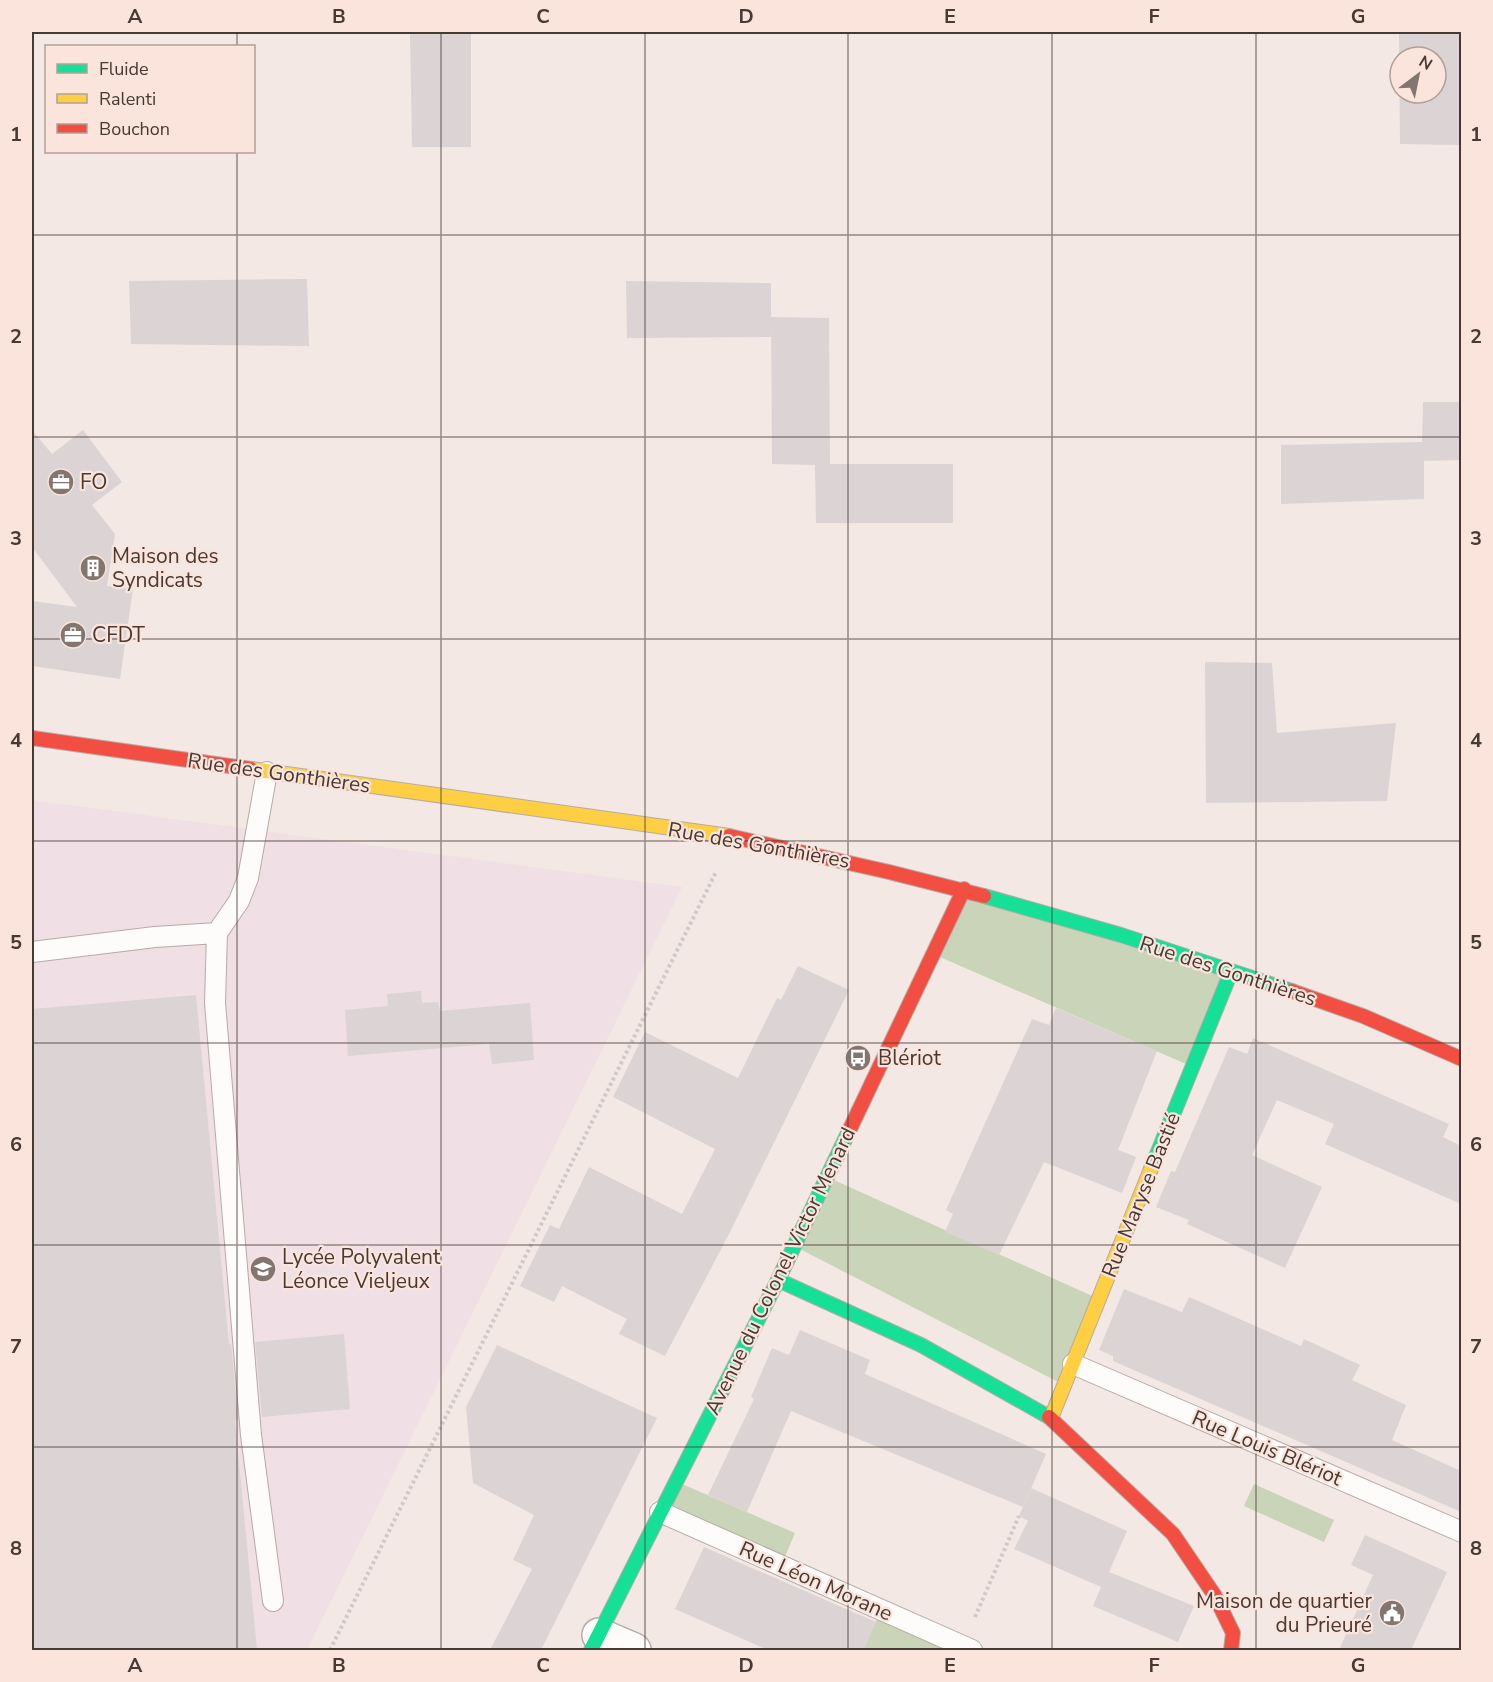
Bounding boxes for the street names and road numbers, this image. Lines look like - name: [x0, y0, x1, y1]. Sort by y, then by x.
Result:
- street label: Rue des Gonthières: [186, 746, 372, 800]
- street label: Rue des Gonthières: [666, 815, 852, 875]
- street label: Rue des Gonthières: [1136, 929, 1320, 1013]
- street label: Rue Maryse Bastié: [1095, 1108, 1187, 1282]
- street label: Avenue du Colonel Victor Menard: [698, 1123, 862, 1419]
- street label: Rue Louis Blériot: [1188, 1404, 1347, 1492]
- street label: Rue Léon Morane: [735, 1535, 897, 1627]

